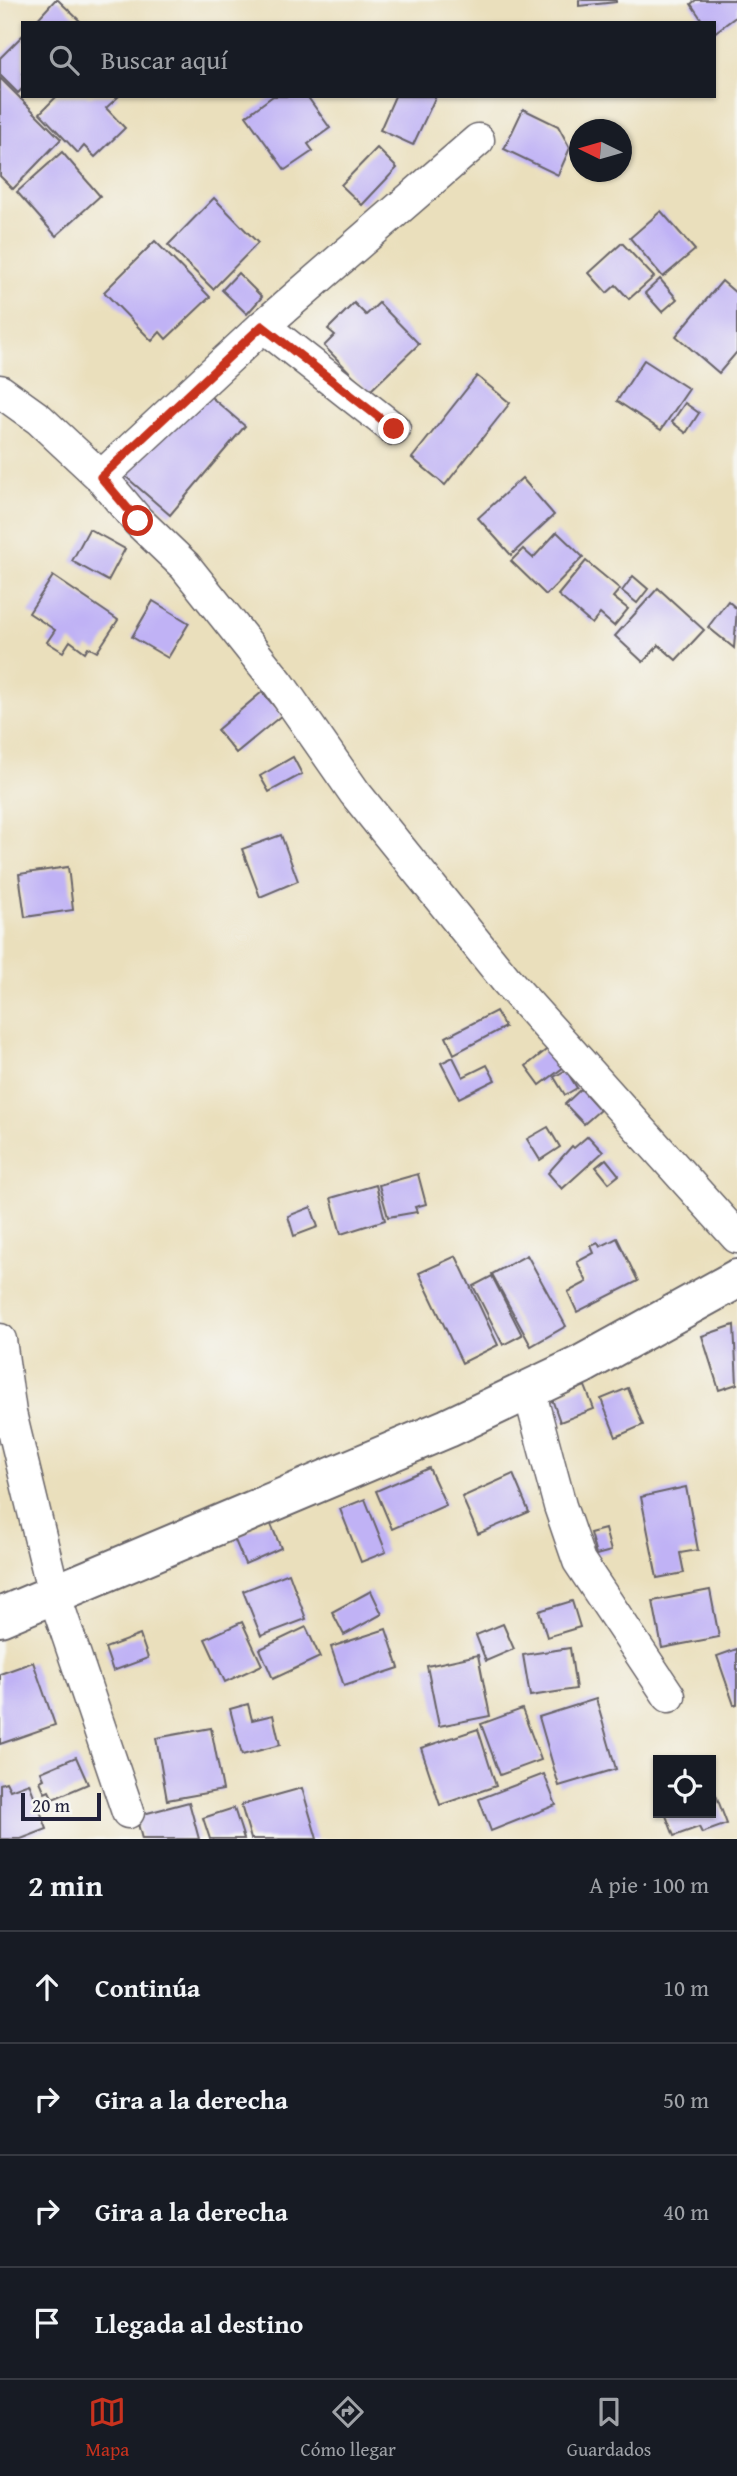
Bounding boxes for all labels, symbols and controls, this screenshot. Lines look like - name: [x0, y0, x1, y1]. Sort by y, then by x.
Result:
- search box: [21, 21, 716, 98]
- text: Buscar aquí: [101, 40, 228, 79]
- icon: search: [45, 41, 83, 79]
- north arrow: [569, 119, 632, 182]
- route end: [378, 413, 409, 444]
- route start: [122, 505, 153, 536]
- map controls: [653, 1755, 716, 1818]
- button: locate: [653, 1755, 716, 1818]
- scale bar: [21, 1790, 102, 1822]
- text: 20 m: [32, 1791, 70, 1819]
- text: 2 min: [28, 1863, 103, 1907]
- text: A pie · 100 m: [589, 1868, 709, 1901]
- icon: ahead: [28, 1968, 66, 2006]
- text: Continúa: [95, 1968, 200, 2007]
- text: 10 m: [663, 1971, 709, 2004]
- icon: right: [28, 2080, 66, 2118]
- text: Gira a la derecha: [95, 2080, 288, 2119]
- text: 50 m: [663, 2083, 709, 2116]
- icon: right: [28, 2192, 66, 2230]
- text: Gira a la derecha: [95, 2192, 288, 2231]
- text: 40 m: [663, 2195, 709, 2228]
- icon: arrive: [28, 2304, 66, 2342]
- text: Llegada al destino: [95, 2304, 303, 2343]
- tab: Mapa: [86, 2393, 129, 2463]
- tab: Cómo llegar: [300, 2393, 396, 2463]
- tab: Guardados: [567, 2393, 651, 2463]

